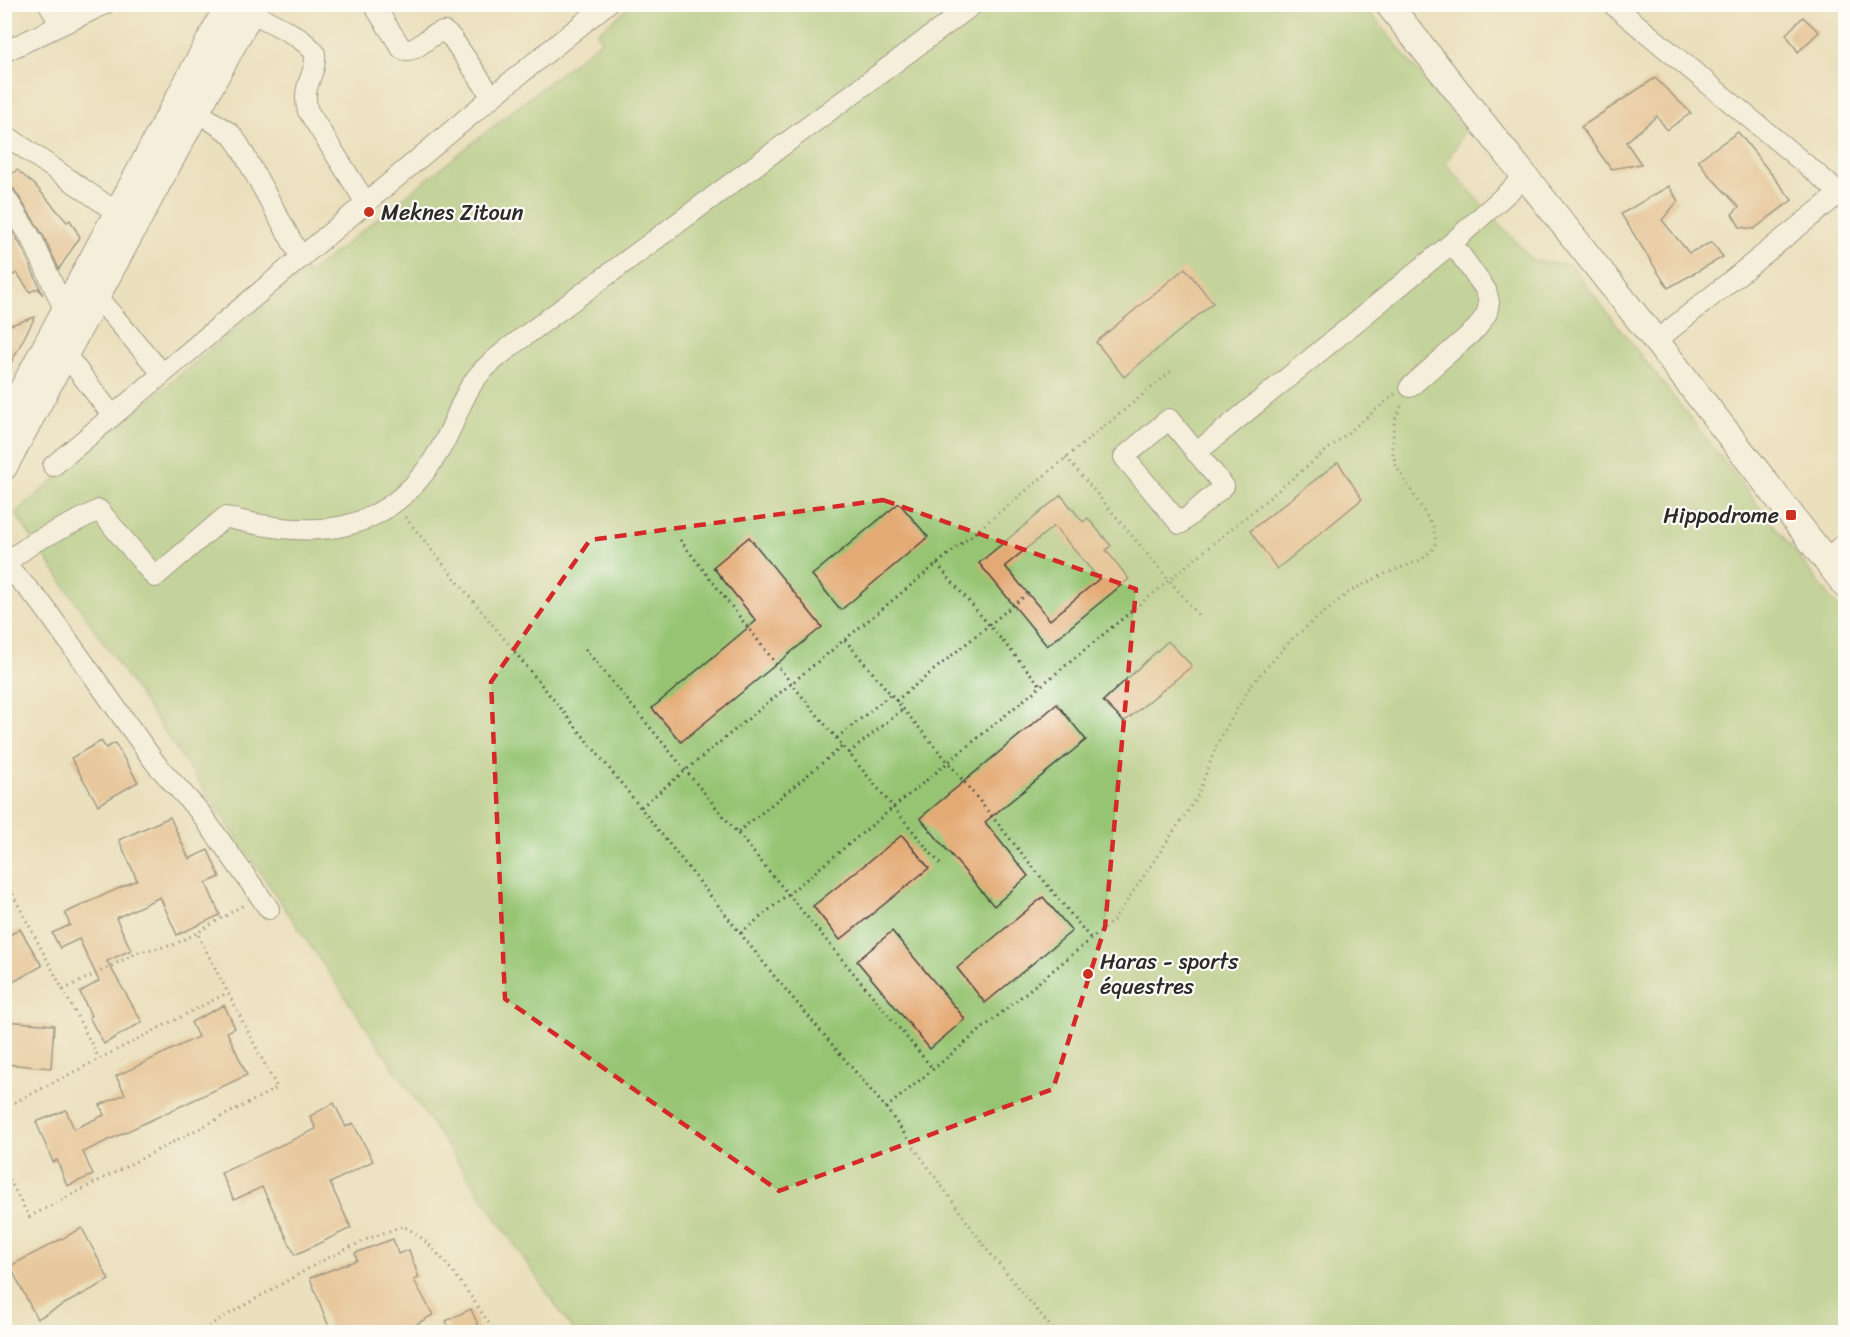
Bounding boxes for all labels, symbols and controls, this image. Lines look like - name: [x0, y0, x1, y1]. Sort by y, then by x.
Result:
- place label: Meknes Zitoun: [381, 193, 524, 232]
- marker: Meknes Zitoun: [362, 205, 376, 219]
- place label: Hippodrome: [1663, 496, 1779, 535]
- marker: Hippodrome: [1784, 508, 1798, 522]
- place label: Haras - sports équestres: [1100, 942, 1239, 1006]
- marker: Haras - sports équestres: [1081, 967, 1095, 981]

